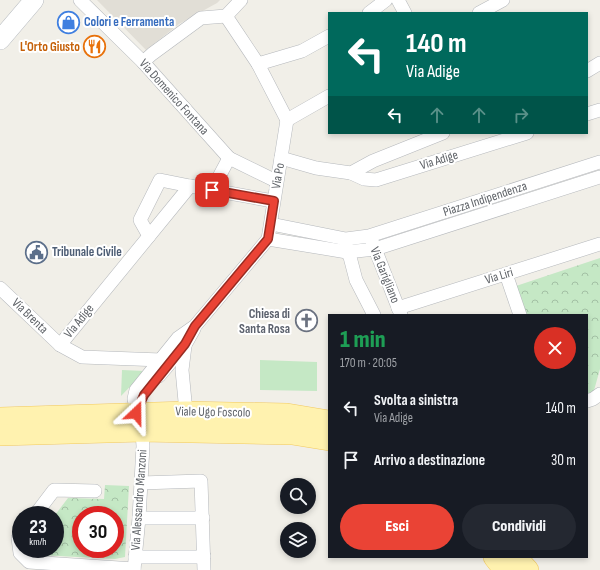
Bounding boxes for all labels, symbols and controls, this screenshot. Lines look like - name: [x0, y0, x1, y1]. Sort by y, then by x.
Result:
- shop icon: Colori e Ferramenta: [56, 9, 82, 35]
- place label: Colori e Ferramenta: [84, 14, 174, 30]
- text: 140 m: [406, 27, 467, 60]
- icon: left: [340, 28, 392, 80]
- restaurant icon: L'Orto Giusto: [82, 34, 108, 60]
- place label: L'Orto Giusto: [20, 39, 80, 55]
- street label: Via Domenico Fontana: [136, 56, 212, 138]
- text: Via Adige: [406, 61, 460, 82]
- icon: left: [384, 104, 406, 126]
- icon: ahead: [426, 104, 448, 126]
- icon: ahead: [468, 104, 490, 126]
- icon: right: [510, 104, 532, 126]
- street label: Via Adige: [418, 147, 460, 173]
- street label: Via Po: [268, 162, 288, 190]
- pin: [195, 173, 229, 207]
- street label: Piazza Indipendenza: [441, 178, 529, 220]
- icon: arrive: [201, 179, 223, 201]
- public building icon: Tribunale Civile: [23, 239, 49, 265]
- place label: Tribunale Civile: [52, 244, 122, 260]
- street label: Via Garigliano: [366, 245, 404, 305]
- street label: Via Liri: [483, 264, 515, 288]
- street label: Via Brenta: [8, 295, 52, 337]
- street label: Via Adige: [61, 301, 97, 341]
- place label: Chiesa di Santa Rosa: [239, 306, 290, 337]
- church icon: Chiesa di Santa Rosa: [293, 308, 319, 334]
- text: 1 min: [340, 325, 386, 354]
- button: close: [534, 327, 576, 369]
- text: 170 m · 20:05: [340, 355, 397, 371]
- text: Svolta a sinistra: [374, 391, 458, 410]
- position arrow: [115, 392, 157, 434]
- icon: left: [340, 397, 362, 419]
- text: 140 m: [546, 399, 576, 418]
- street label: Viale Ugo Foscolo: [175, 403, 251, 421]
- text: Via Adige: [374, 410, 413, 426]
- street label: Via Alessandro Manzoni: [127, 449, 151, 551]
- icon: arrive: [340, 449, 362, 471]
- text: Arrivo a destinazione: [374, 451, 485, 470]
- text: 30 m: [551, 451, 576, 470]
- map controls: [280, 478, 316, 558]
- button: search: [280, 478, 316, 514]
- button: Esci: [340, 504, 454, 550]
- button: Condividi: [462, 504, 576, 550]
- speed limit sign: 30: [72, 506, 124, 558]
- text: 23: [29, 515, 47, 539]
- button: layers: [280, 522, 316, 558]
- text: km/h: [29, 536, 47, 548]

